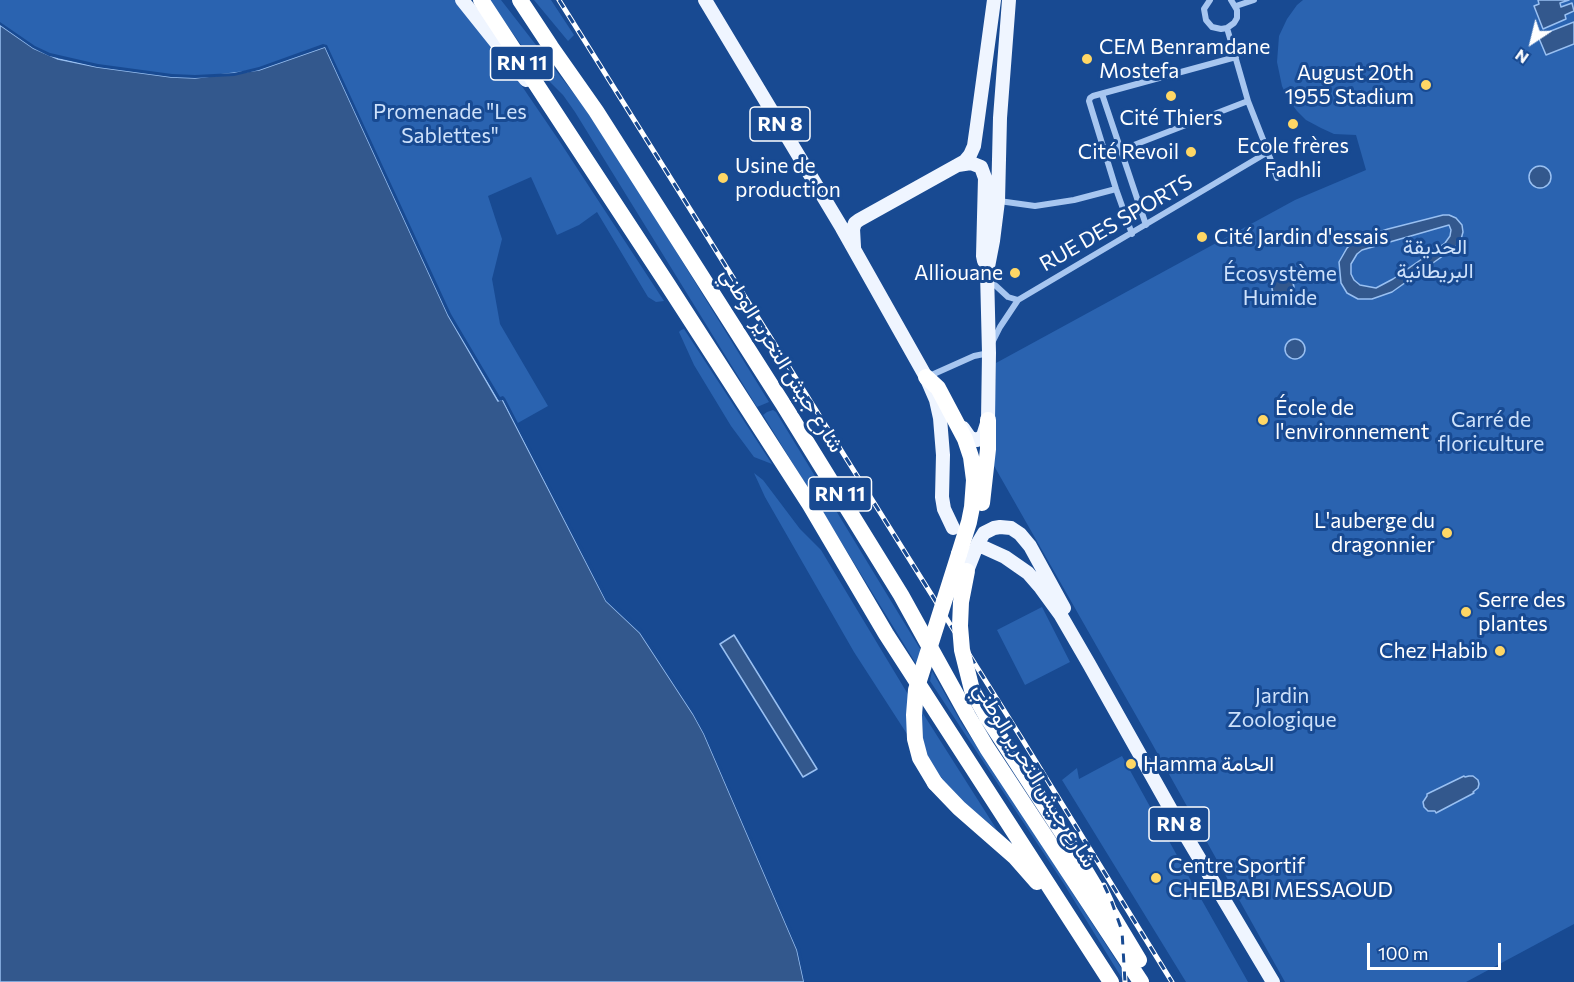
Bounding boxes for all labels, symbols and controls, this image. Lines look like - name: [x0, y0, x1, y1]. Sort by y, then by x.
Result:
- north arrow: [1502, 12, 1562, 72]
- place label: CEM Benramdane Mostefa: [1099, 34, 1270, 84]
- road number: RN 11: [490, 46, 554, 80]
- text: N: [1511, 46, 1532, 68]
- marker: CEM Benramdane Mostefa: [1080, 52, 1094, 66]
- place label: August 20th 1955 Stadium: [1285, 60, 1414, 110]
- marker: August 20th 1955 Stadium: [1419, 78, 1433, 92]
- marker: Cité Thiers: [1164, 89, 1178, 103]
- park label: Promenade "Les Sablettes": [373, 99, 527, 149]
- place label: Cité Thiers: [1120, 105, 1222, 131]
- road number: RN 8: [750, 107, 810, 141]
- marker: Ecole frères Fadhli: [1286, 117, 1300, 131]
- place label: Ecole frères Fadhli: [1237, 133, 1349, 183]
- place label: Cité Revoil: [1078, 139, 1179, 165]
- marker: Cité Revoil: [1184, 145, 1198, 159]
- place label: Usine de production: [735, 153, 841, 203]
- street label: RUE DES SPORTS: [1035, 169, 1197, 277]
- marker: Usine de production: [716, 171, 730, 185]
- place label: Cité Jardin d'essais: [1214, 224, 1389, 250]
- marker: Cité Jardin d'essais: [1195, 230, 1209, 244]
- park label: الحديقة البريطانية: [1396, 234, 1474, 284]
- place label: Alliouane: [914, 260, 1003, 286]
- park label: Écosystème Humide: [1223, 261, 1337, 311]
- street label: شارع جيش التحرير الوطني: [715, 263, 849, 457]
- marker: Alliouane: [1008, 266, 1022, 280]
- place label: École de l'environnement: [1275, 395, 1429, 445]
- park label: Carré de floriculture: [1438, 407, 1544, 457]
- marker: École de l'environnement: [1256, 413, 1270, 427]
- road number: RN 11: [808, 477, 872, 511]
- place label: L'auberge du dragonnier: [1314, 508, 1435, 558]
- marker: L'auberge du dragonnier: [1440, 526, 1454, 540]
- place label: Serre des plantes: [1478, 587, 1566, 637]
- marker: Serre des plantes: [1459, 605, 1473, 619]
- place label: Chez Habib: [1379, 638, 1488, 664]
- marker: Chez Habib: [1493, 644, 1507, 658]
- street label: شارع جيش التحرير الوطني: [968, 678, 1102, 872]
- park label: Jardin Zoologique: [1228, 683, 1336, 733]
- place label: Hamma الحامة: [1143, 751, 1274, 777]
- marker: Hamma الحامة: [1124, 757, 1138, 771]
- road number: RN 8: [1149, 807, 1209, 841]
- place label: Centre Sportif CHELBABI MESSAOUD: [1168, 853, 1393, 903]
- marker: Centre Sportif CHELBABI MESSAOUD: [1149, 871, 1163, 885]
- scale bar: [1370, 931, 1504, 969]
- text: 100 m: [1378, 942, 1428, 964]

